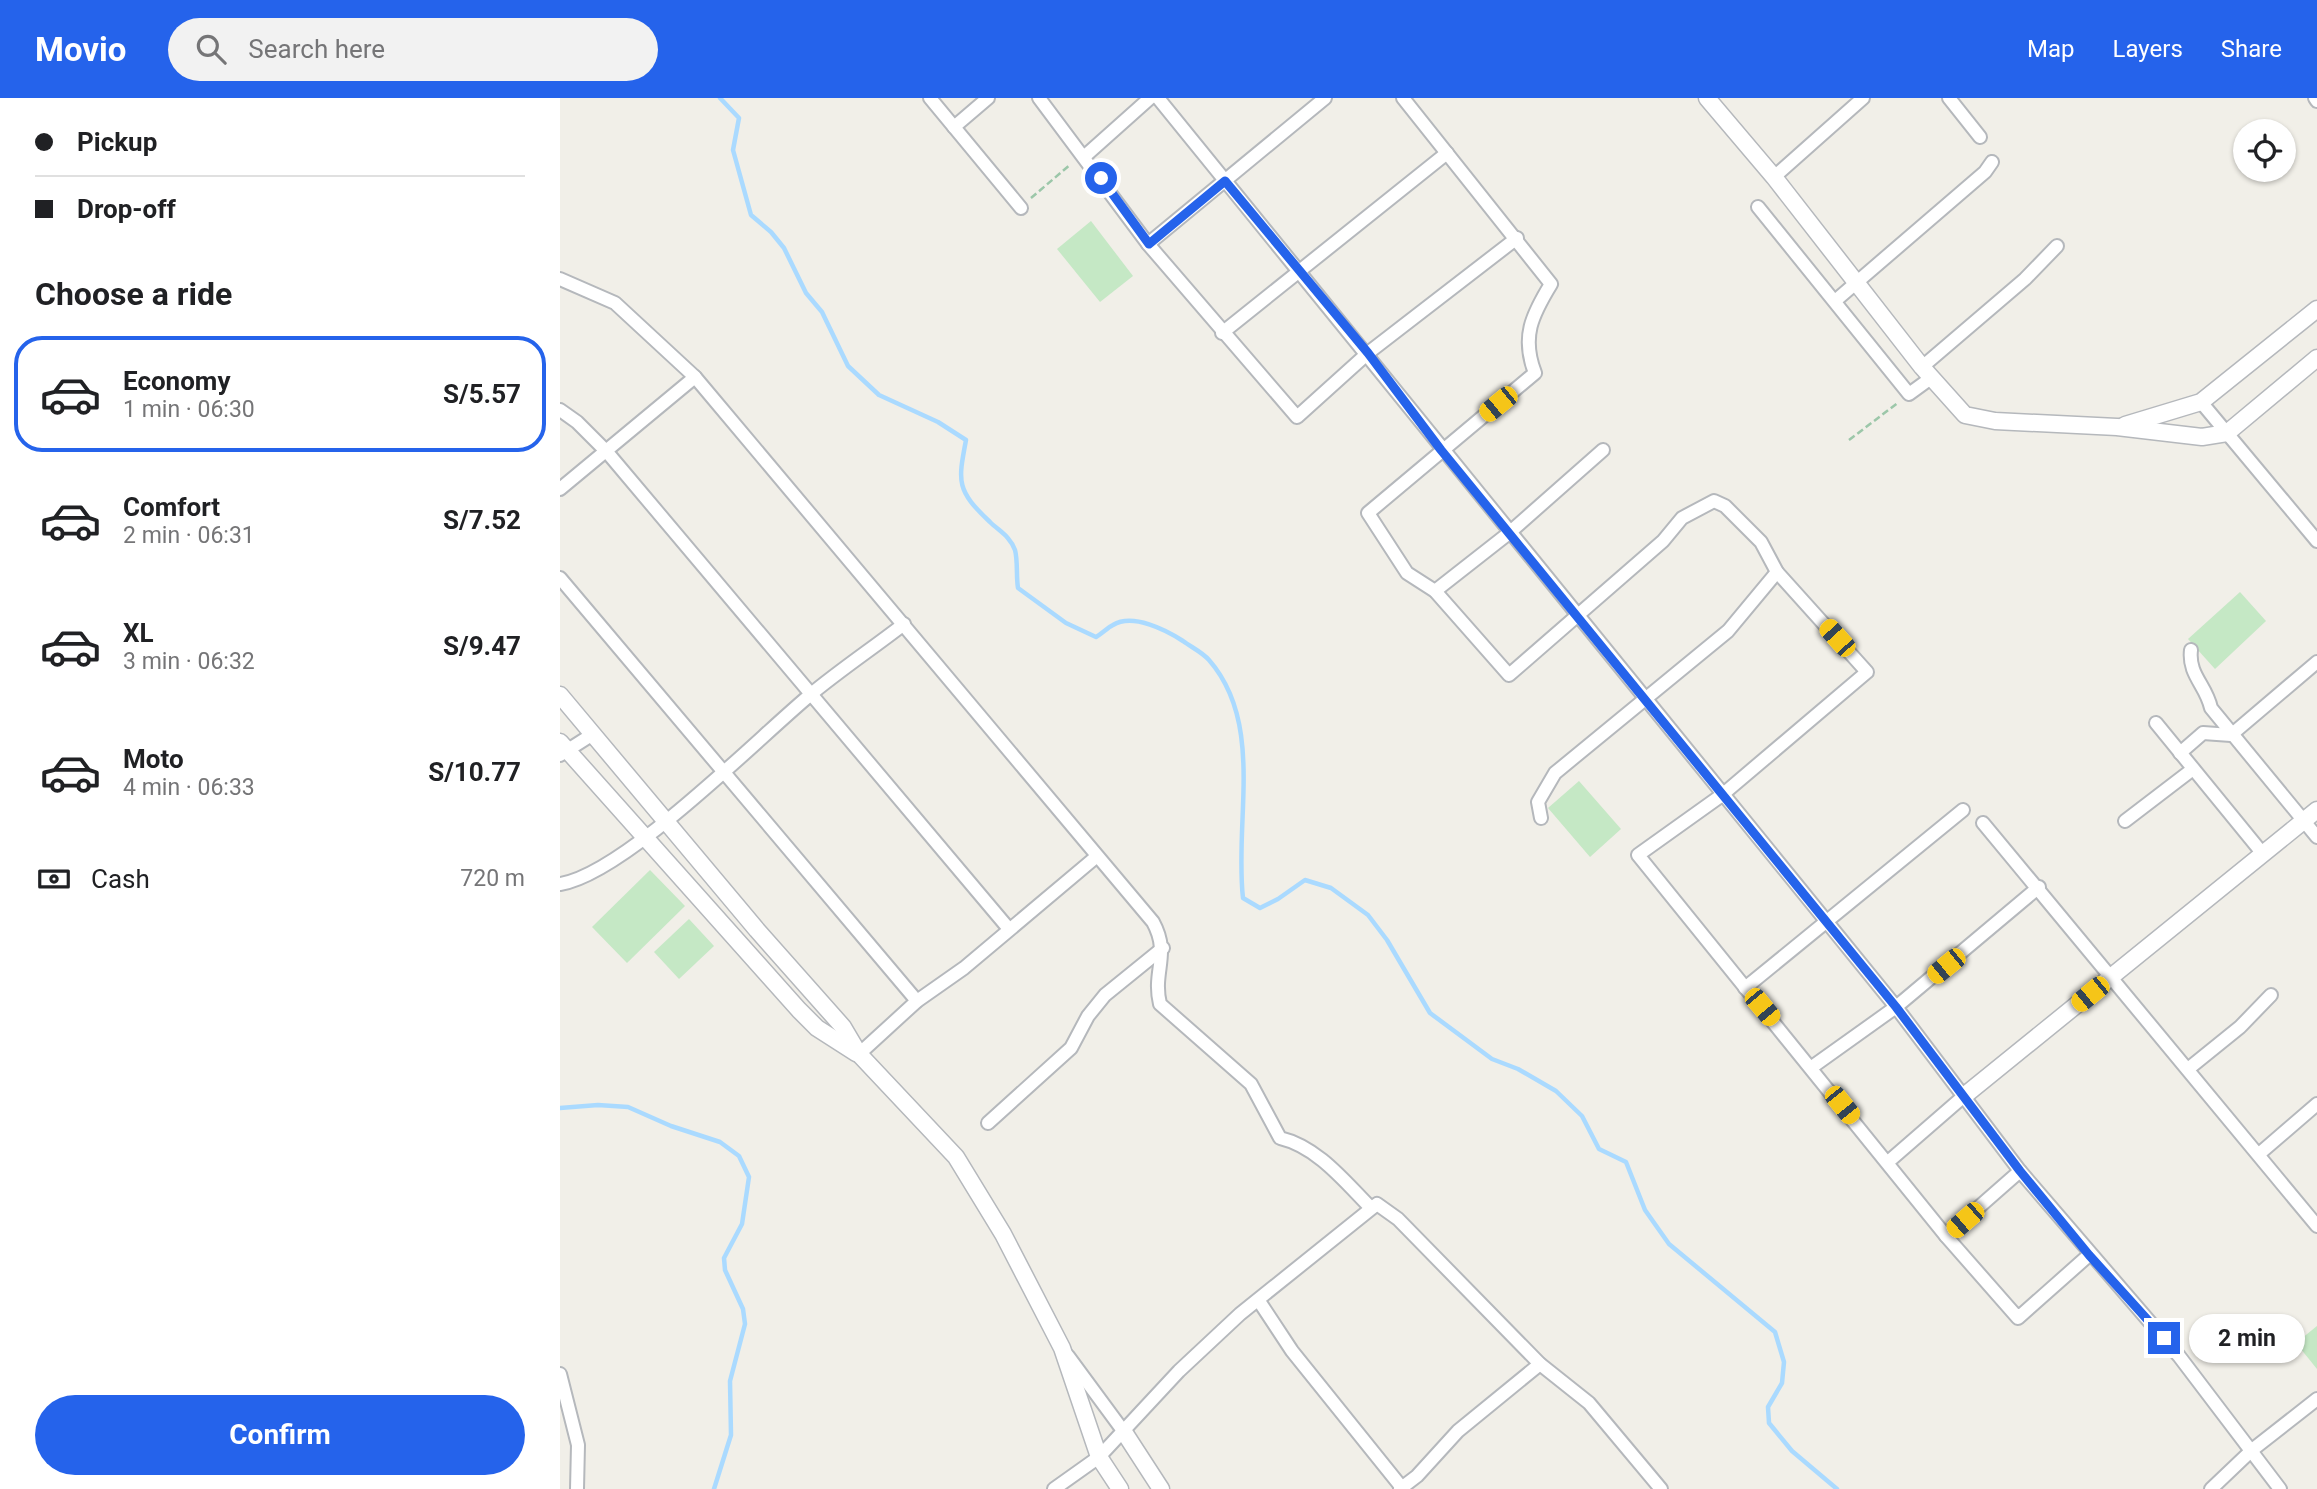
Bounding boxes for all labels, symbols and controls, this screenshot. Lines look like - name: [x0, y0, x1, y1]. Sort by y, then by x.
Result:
- search box: [168, 18, 658, 81]
- text: Movio: [35, 30, 126, 69]
- icon: search: [192, 30, 230, 68]
- text: Search here: [248, 34, 385, 64]
- text: Map: [2027, 35, 2075, 63]
- text: Layers: [2113, 35, 2183, 63]
- text: Share: [2221, 35, 2282, 63]
- map controls: [2233, 119, 2296, 182]
- button: locate: [2233, 119, 2296, 182]
- text: Pickup: [77, 127, 157, 157]
- route start: [1085, 162, 1117, 194]
- text: Drop-off: [77, 194, 176, 224]
- text: Choose a ride: [35, 275, 232, 313]
- icon: car: [39, 363, 102, 426]
- text: Economy: [123, 366, 230, 396]
- text: S/5.57: [443, 379, 521, 409]
- car: [1476, 383, 1521, 425]
- text: 1 min · 06:30: [123, 396, 255, 423]
- icon: car: [39, 489, 102, 552]
- text: Comfort: [123, 492, 220, 522]
- text: S/7.52: [443, 505, 521, 535]
- text: 2 min · 06:31: [123, 522, 255, 549]
- icon: car: [39, 615, 102, 678]
- car: [1816, 615, 1859, 661]
- text: XL: [123, 618, 154, 648]
- text: S/9.47: [443, 631, 521, 661]
- text: 3 min · 06:32: [123, 648, 255, 675]
- icon: car: [39, 741, 102, 804]
- text: Moto: [123, 744, 184, 774]
- text: S/10.77: [428, 757, 521, 787]
- text: 4 min · 06:33: [123, 774, 255, 801]
- icon: cash: [35, 860, 73, 898]
- text: Cash: [91, 864, 150, 894]
- text: 720 m: [460, 865, 525, 892]
- car: [1924, 945, 1969, 987]
- car: [2068, 973, 2113, 1015]
- car: [1741, 984, 1784, 1030]
- car: [1821, 1082, 1864, 1128]
- car: [1943, 1198, 1988, 1242]
- callout: 2 min: [2188, 1314, 2304, 1362]
- route end: [2148, 1322, 2180, 1354]
- text: 2 min: [2218, 1325, 2276, 1352]
- button: Confirm: [35, 1395, 525, 1475]

